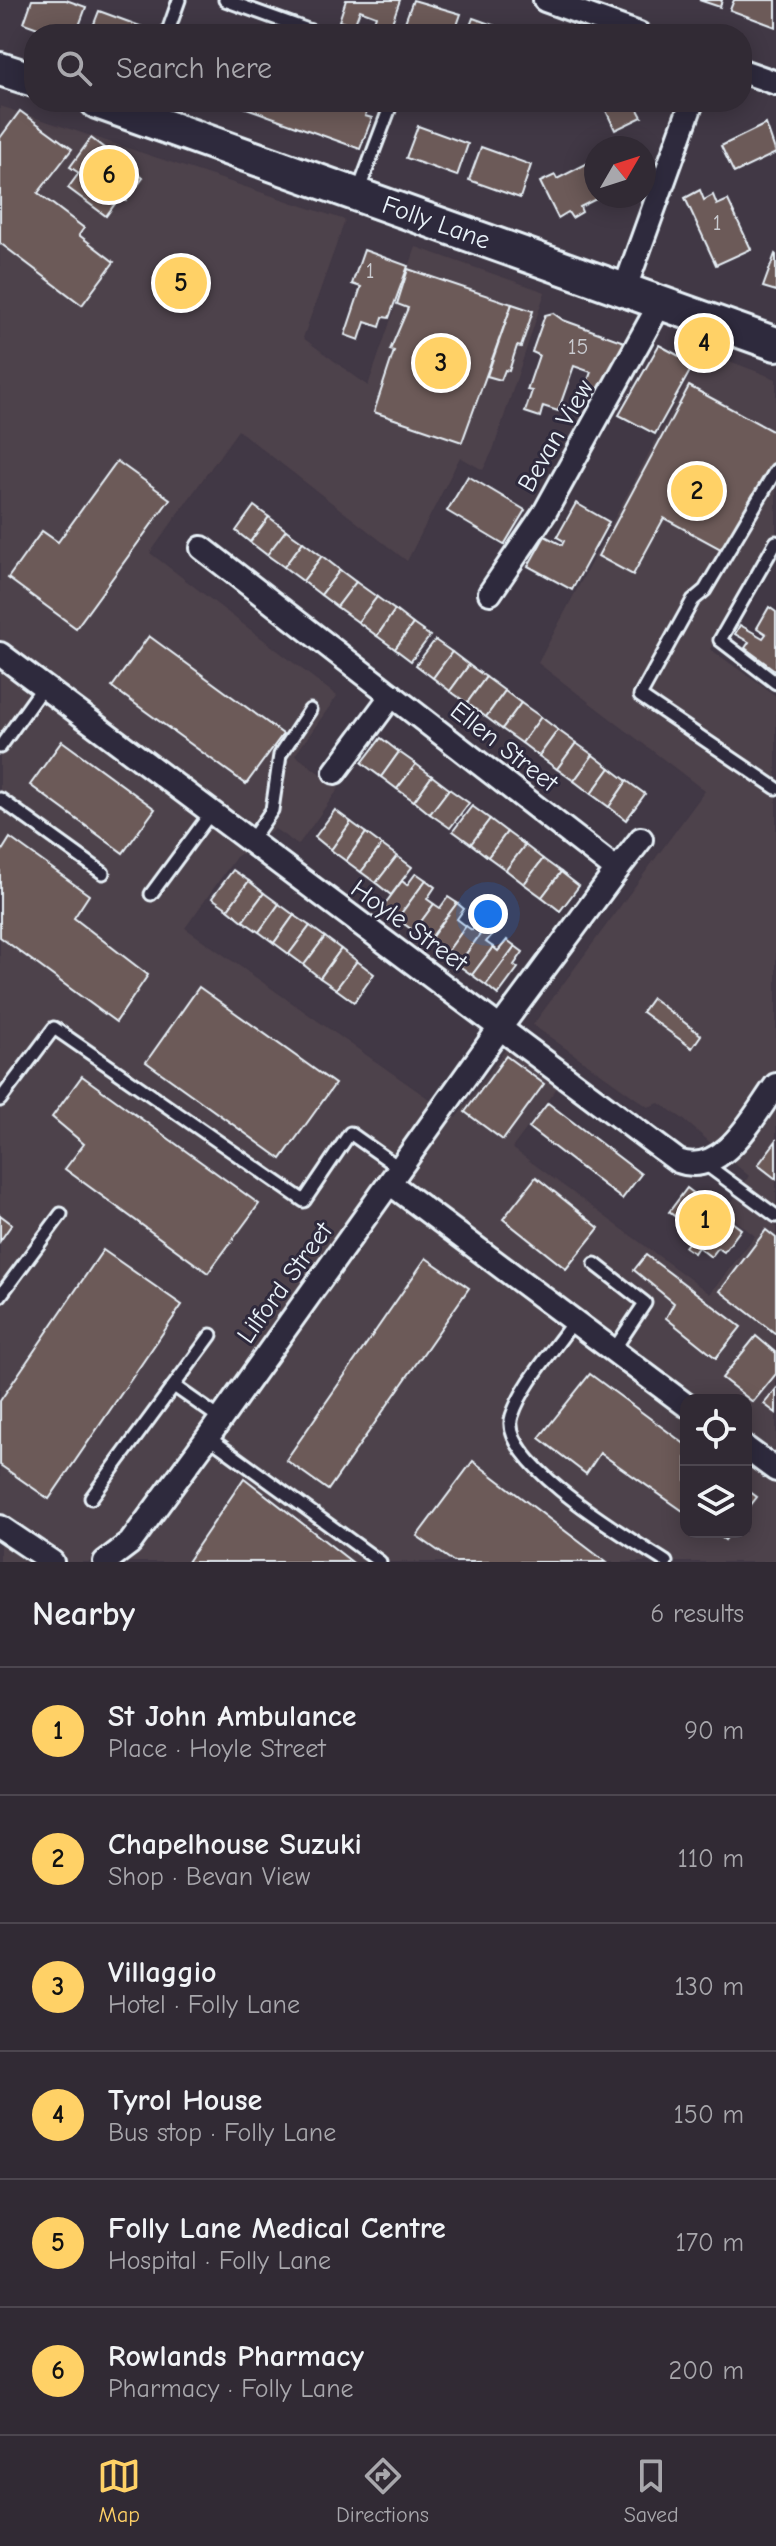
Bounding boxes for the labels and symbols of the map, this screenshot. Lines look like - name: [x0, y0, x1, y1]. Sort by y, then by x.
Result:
- north arrow: [584, 136, 656, 208]
- pin: 6: [83, 145, 135, 205]
- street label: Folly Lane: [378, 190, 494, 256]
- house number: 1: [713, 210, 721, 236]
- pin: 5: [155, 253, 207, 313]
- house number: 1: [366, 258, 374, 284]
- pin: 4: [678, 313, 730, 373]
- pin: 3: [415, 333, 467, 393]
- house number: 15: [568, 334, 588, 360]
- street label: Bevan View: [512, 374, 600, 497]
- pin: 2: [671, 461, 723, 521]
- street label: Ellen Street: [444, 696, 565, 799]
- street label: Hoyle Street: [345, 874, 474, 979]
- your location: [468, 894, 508, 934]
- pin: 1: [679, 1190, 731, 1250]
- street label: Lilford Street: [231, 1215, 340, 1349]

